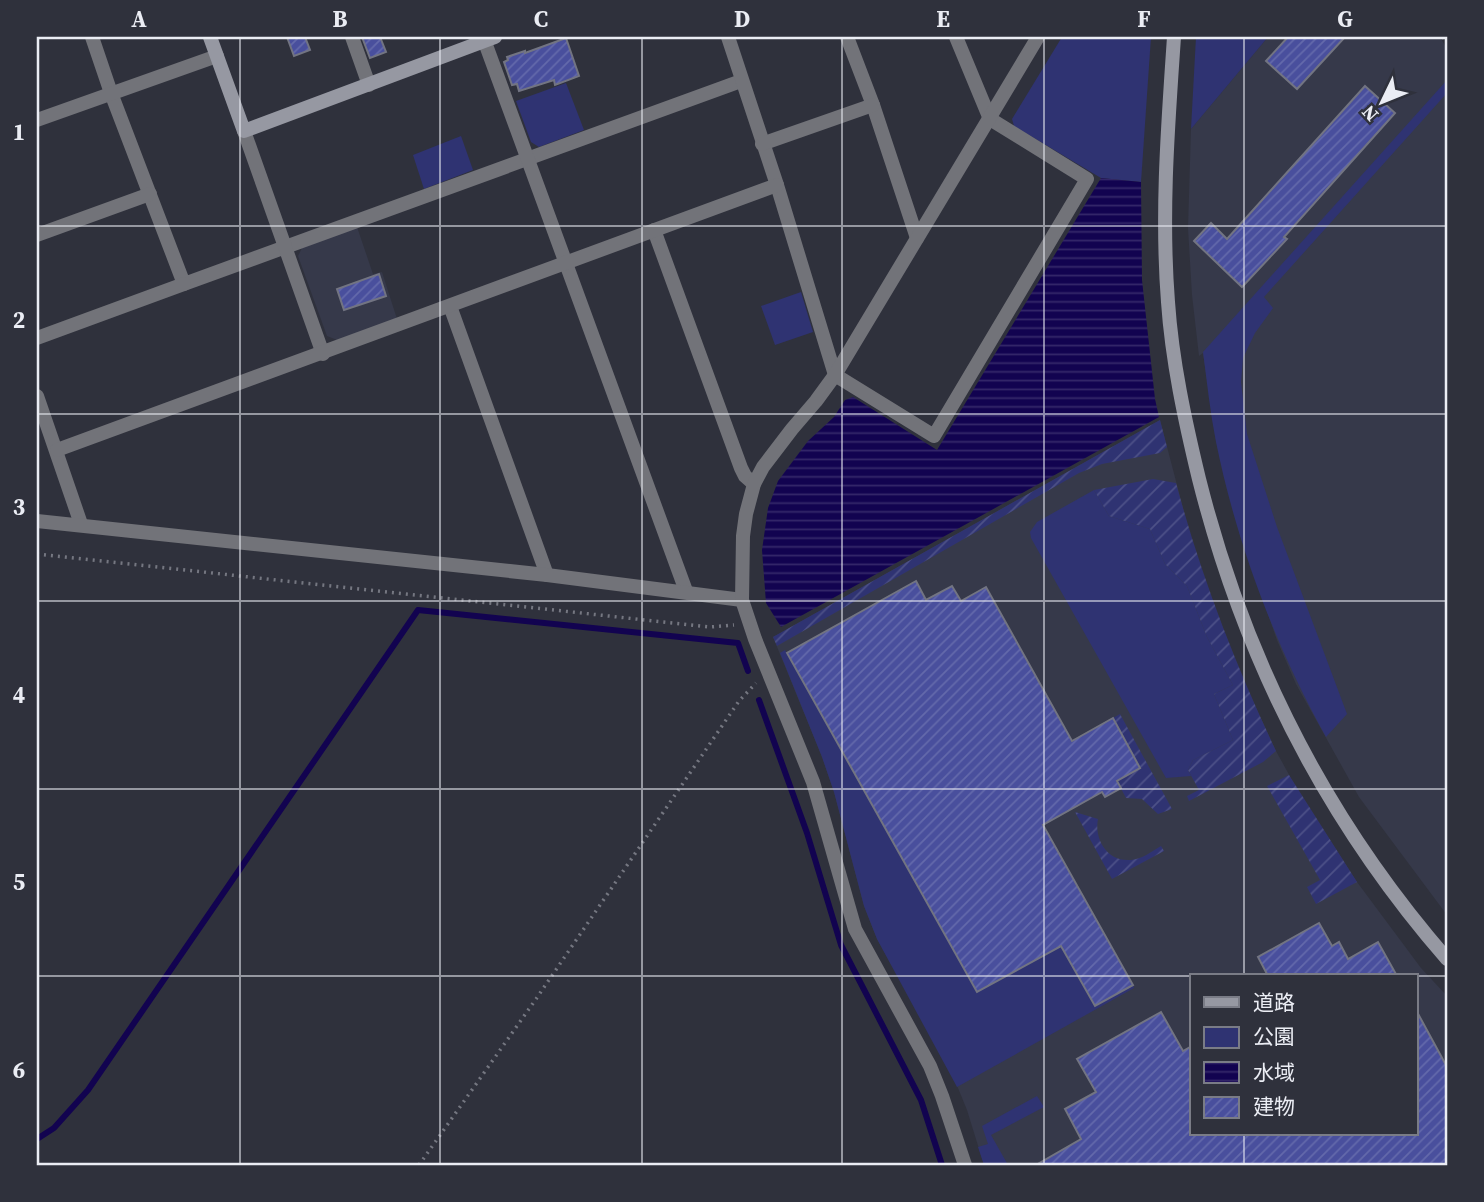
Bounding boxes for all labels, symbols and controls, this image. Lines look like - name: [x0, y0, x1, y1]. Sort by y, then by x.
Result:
- text: A: [131, 3, 147, 35]
- text: B: [333, 3, 348, 35]
- text: C: [534, 3, 548, 35]
- text: D: [734, 3, 750, 35]
- text: E: [936, 3, 950, 35]
- text: F: [1137, 3, 1151, 35]
- text: G: [1337, 3, 1353, 35]
- north arrow: [1348, 66, 1418, 136]
- text: N: [1355, 100, 1384, 128]
- text: 1: [13, 116, 25, 148]
- text: 2: [13, 304, 25, 336]
- text: 3: [13, 491, 25, 523]
- text: 4: [13, 679, 25, 711]
- text: 5: [13, 866, 25, 898]
- legend: [1190, 974, 1418, 1136]
- text: 道路: [1253, 988, 1295, 1017]
- text: 公園: [1253, 1022, 1295, 1051]
- text: 6: [13, 1054, 25, 1086]
- text: 水域: [1253, 1058, 1295, 1087]
- text: 建物: [1253, 1092, 1295, 1121]

